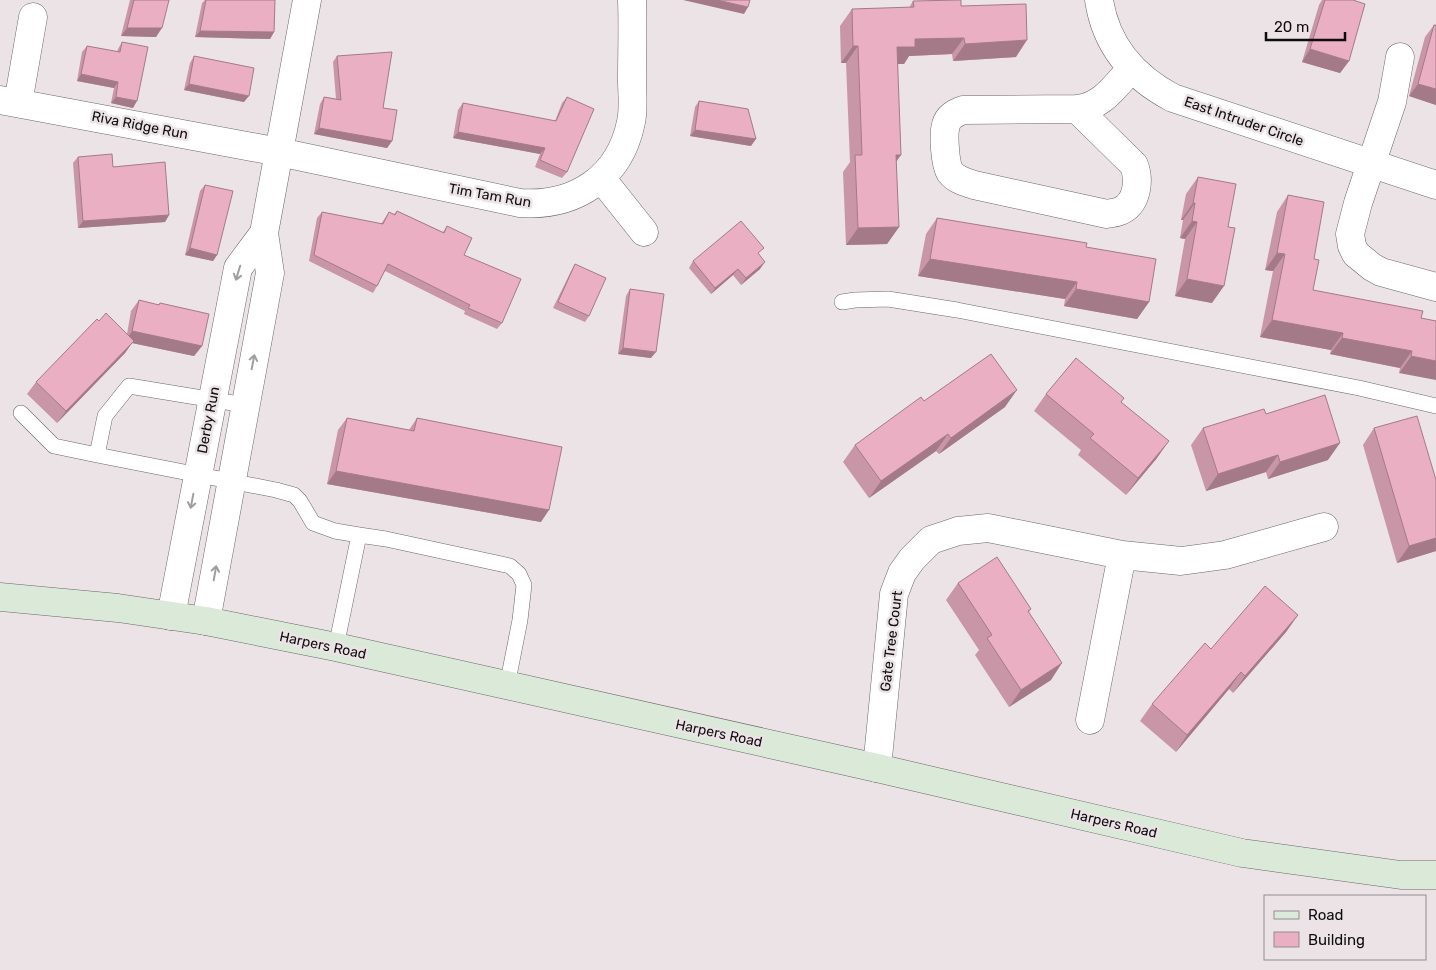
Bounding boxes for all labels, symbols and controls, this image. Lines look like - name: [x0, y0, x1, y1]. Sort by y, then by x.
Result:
- scale bar: [1266, 10, 1345, 42]
- text: 20 m: [1274, 18, 1309, 36]
- street label: East Intruder Circle: [1182, 93, 1306, 150]
- street label: Riva Ridge Run: [90, 108, 190, 143]
- street label: Tim Tam Run: [447, 180, 532, 211]
- one-way arrow: [232, 265, 242, 281]
- one-way arrow: [249, 354, 259, 370]
- street label: Derby Run: [194, 385, 223, 455]
- one-way arrow: [187, 493, 197, 509]
- one-way arrow: [210, 566, 220, 582]
- street label: Gate Tree Court: [877, 589, 906, 692]
- street label: Harpers Road: [278, 628, 368, 663]
- street label: Harpers Road: [674, 716, 764, 751]
- street label: Harpers Road: [1069, 805, 1159, 842]
- legend: [1264, 895, 1426, 960]
- text: Road: [1308, 906, 1344, 924]
- text: Building: [1308, 931, 1365, 949]

